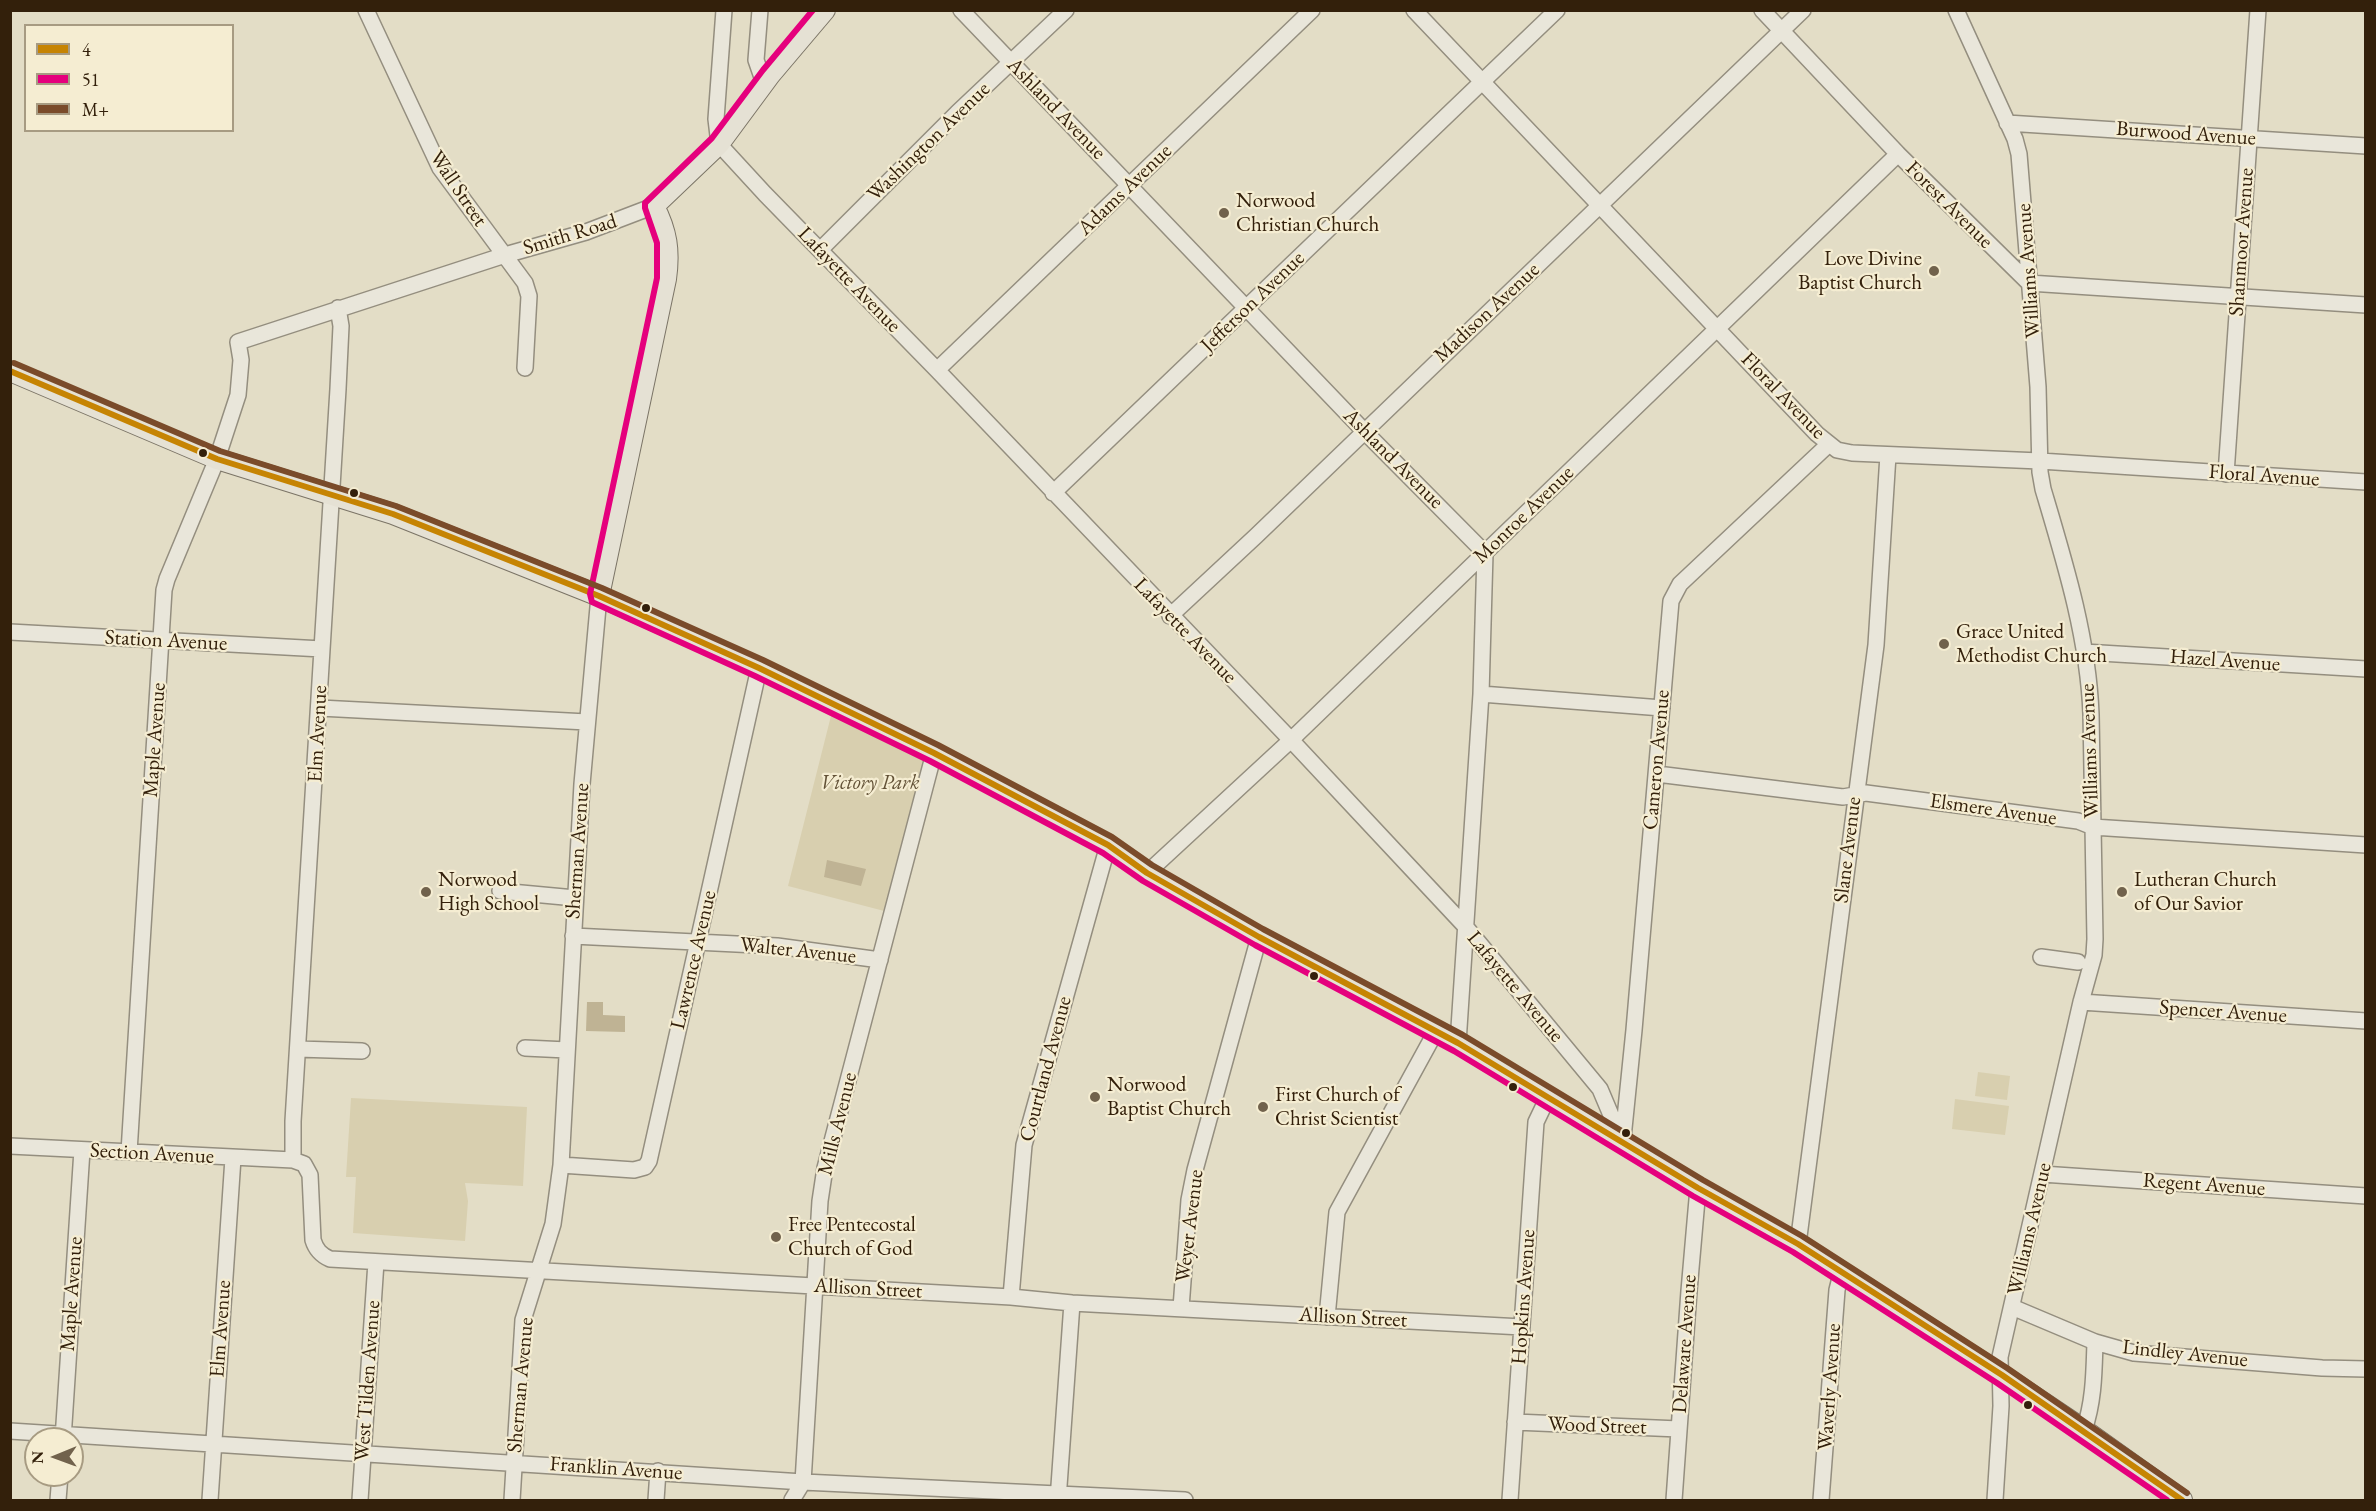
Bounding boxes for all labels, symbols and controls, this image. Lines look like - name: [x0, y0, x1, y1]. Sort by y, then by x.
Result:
- legend: [24, 24, 234, 132]
- text: 4: [82, 38, 91, 61]
- street label: Ashland Avenue: [1001, 53, 1111, 165]
- text: 51: [82, 68, 99, 91]
- street label: Washington Avenue: [862, 77, 996, 207]
- text: M+: [82, 98, 109, 121]
- street label: Burwood Avenue: [2115, 117, 2257, 151]
- street label: Adams Avenue: [1073, 139, 1177, 241]
- street label: Wall Street: [424, 146, 492, 232]
- street label: Forest Avenue: [1900, 156, 1998, 254]
- street label: Shanmoor Avenue: [2224, 167, 2260, 317]
- place label: Norwood Christian Church: [1236, 188, 1379, 238]
- street label: Williams Avenue: [2012, 203, 2046, 339]
- marker: Norwood Christian Church: [1217, 206, 1231, 220]
- street label: Smith Road: [520, 209, 620, 261]
- street label: Lafayette Avenue: [792, 222, 906, 338]
- street label: Jefferson Avenue: [1196, 246, 1310, 358]
- place label: Love Divine Baptist Church: [1798, 246, 1922, 296]
- street label: Madison Avenue: [1429, 258, 1545, 368]
- marker: Love Divine Baptist Church: [1927, 264, 1941, 278]
- street label: Floral Avenue: [1735, 347, 1831, 445]
- street label: Ashland Avenue: [1338, 404, 1448, 514]
- unlabelled marker: [197, 447, 209, 459]
- street label: Floral Avenue: [2208, 460, 2320, 492]
- street label: Monroe Avenue: [1468, 461, 1580, 569]
- unlabelled marker: [348, 487, 360, 499]
- street label: Lafayette Avenue: [1128, 573, 1242, 689]
- unlabelled marker: [640, 602, 652, 614]
- place label: Grace United Methodist Church: [1956, 619, 2107, 669]
- street label: Station Avenue: [104, 625, 228, 657]
- marker: Grace United Methodist Church: [1937, 637, 1951, 651]
- street label: Hazel Avenue: [2169, 645, 2281, 677]
- street label: Maple Avenue: [138, 682, 172, 798]
- street label: Williams Avenue: [2075, 683, 2105, 819]
- street label: Elm Avenue: [303, 685, 333, 783]
- street label: Cameron Avenue: [1638, 689, 1676, 831]
- park label: Victory Park: [820, 770, 920, 796]
- street label: Sherman Avenue: [561, 782, 595, 920]
- street label: Elsmere Avenue: [1928, 789, 2058, 831]
- street label: Slane Avenue: [1829, 795, 1867, 905]
- place label: Norwood High School: [438, 867, 539, 917]
- place label: Lutheran Church of Our Savior: [2134, 867, 2277, 917]
- marker: Norwood High School: [419, 885, 433, 899]
- marker: Lutheran Church of Our Savior: [2115, 885, 2129, 899]
- street label: Lawrence Avenue: [666, 888, 722, 1032]
- street label: Lafayette Avenue: [1461, 926, 1569, 1048]
- street label: Walter Avenue: [739, 932, 857, 970]
- unlabelled marker: [1308, 970, 1320, 982]
- street label: Courtland Avenue: [1014, 993, 1078, 1145]
- street label: Spencer Avenue: [2158, 995, 2288, 1029]
- street label: Mills Avenue: [813, 1070, 863, 1178]
- place label: Norwood Baptist Church: [1107, 1072, 1231, 1122]
- unlabelled marker: [1507, 1081, 1519, 1093]
- place label: First Church of Christ Scientist: [1275, 1082, 1400, 1132]
- marker: Norwood Baptist Church: [1088, 1090, 1102, 1104]
- marker: First Church of Christ Scientist: [1256, 1100, 1270, 1114]
- unlabelled marker: [1620, 1127, 1632, 1139]
- street label: Section Avenue: [89, 1138, 215, 1170]
- street label: Williams Avenue: [2003, 1160, 2057, 1298]
- street label: Weyer Avenue: [1171, 1168, 1209, 1284]
- street label: Regent Avenue: [2142, 1168, 2266, 1202]
- place label: Free Pentecostal Church of God: [788, 1212, 916, 1262]
- street label: Hopkins Avenue: [1507, 1229, 1541, 1365]
- marker: Free Pentecostal Church of God: [769, 1230, 783, 1244]
- street label: Maple Avenue: [55, 1236, 89, 1352]
- street label: Allison Street: [813, 1274, 923, 1304]
- street label: Delaware Avenue: [1668, 1274, 1702, 1414]
- street label: Elm Avenue: [205, 1279, 237, 1379]
- street label: West Tilden Avenue: [350, 1300, 386, 1462]
- street label: Allison Street: [1298, 1303, 1408, 1333]
- street label: Sherman Avenue: [503, 1316, 539, 1454]
- street label: Waverly Avenue: [1813, 1322, 1847, 1452]
- street label: Lindley Avenue: [2121, 1335, 2249, 1373]
- unlabelled marker: [2022, 1399, 2034, 1411]
- street label: Wood Street: [1547, 1412, 1647, 1440]
- north arrow: [24, 1427, 84, 1487]
- text: N: [27, 1451, 48, 1464]
- street label: Franklin Avenue: [549, 1452, 683, 1486]

